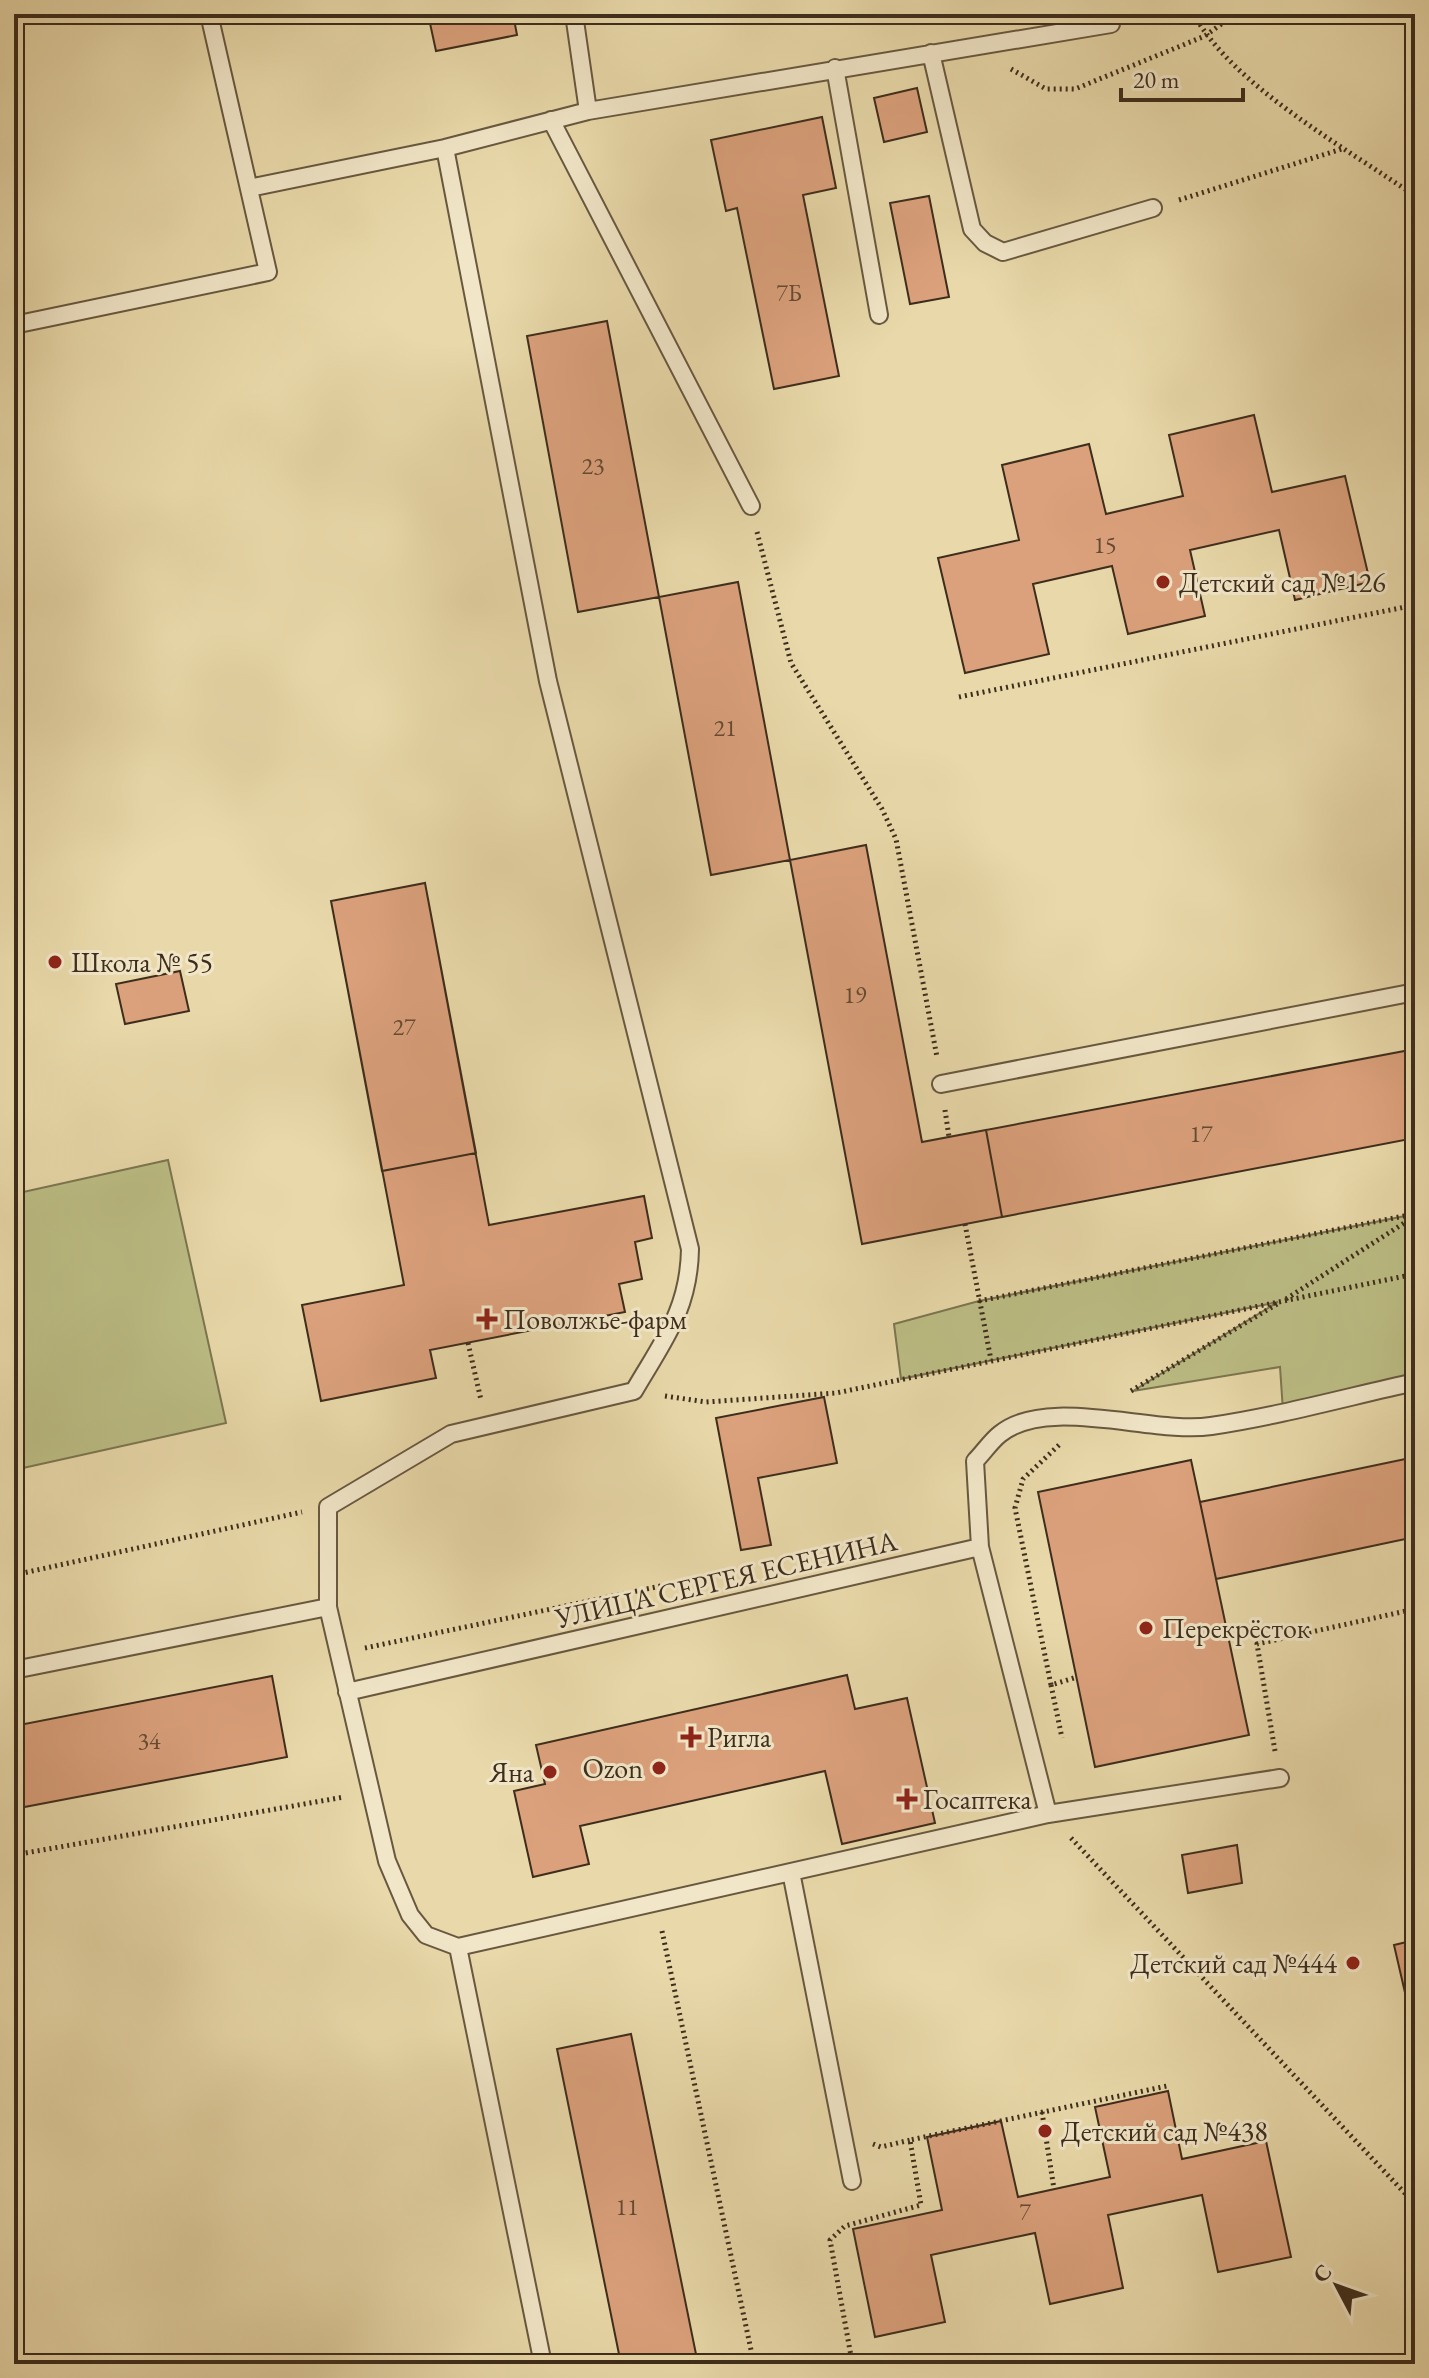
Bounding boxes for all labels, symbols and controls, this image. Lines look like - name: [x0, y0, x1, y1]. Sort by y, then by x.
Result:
- scale bar: [1121, 52, 1243, 102]
- text: 20 m: [1133, 64, 1180, 95]
- house number: 7Б: [776, 277, 802, 308]
- house number: 23: [581, 450, 605, 481]
- house number: 15: [1093, 529, 1117, 560]
- place label: Детский сад №126: [1179, 564, 1386, 600]
- marker: Детский сад №126: [1154, 573, 1172, 591]
- house number: 21: [713, 712, 737, 743]
- place label: Школа № 55: [71, 944, 213, 980]
- marker: Школа № 55: [46, 953, 64, 971]
- house number: 19: [843, 979, 867, 1010]
- house number: 27: [392, 1011, 416, 1042]
- house number: 17: [1189, 1118, 1213, 1149]
- place label: Поволжье-фарм: [503, 1301, 687, 1337]
- marker: Поволжье-фарм: [478, 1310, 496, 1328]
- street label: УЛИЦА СЕРГЕЯ ЕСЕНИНА: [551, 1522, 901, 1636]
- place label: Перекрёсток: [1162, 1610, 1310, 1646]
- marker: Перекрёсток: [1137, 1619, 1155, 1637]
- place label: Ригла: [707, 1719, 772, 1755]
- house number: 34: [137, 1725, 161, 1756]
- marker: Ригла: [682, 1728, 700, 1746]
- place label: Ozon: [582, 1750, 643, 1786]
- place label: Яна: [488, 1754, 535, 1790]
- marker: Ozon: [650, 1759, 668, 1777]
- marker: Яна: [541, 1763, 559, 1781]
- place label: Госаптека: [923, 1781, 1032, 1817]
- marker: Госаптека: [898, 1790, 916, 1808]
- place label: Детский сад №444: [1130, 1945, 1338, 1981]
- marker: Детский сад №444: [1344, 1954, 1362, 1972]
- place label: Детский сад №438: [1061, 2113, 1268, 2149]
- marker: Детский сад №438: [1036, 2122, 1054, 2140]
- house number: 11: [615, 2191, 639, 2222]
- house number: 7: [1019, 2196, 1031, 2227]
- north arrow: [1297, 2246, 1377, 2326]
- text: С: [1306, 2258, 1338, 2289]

